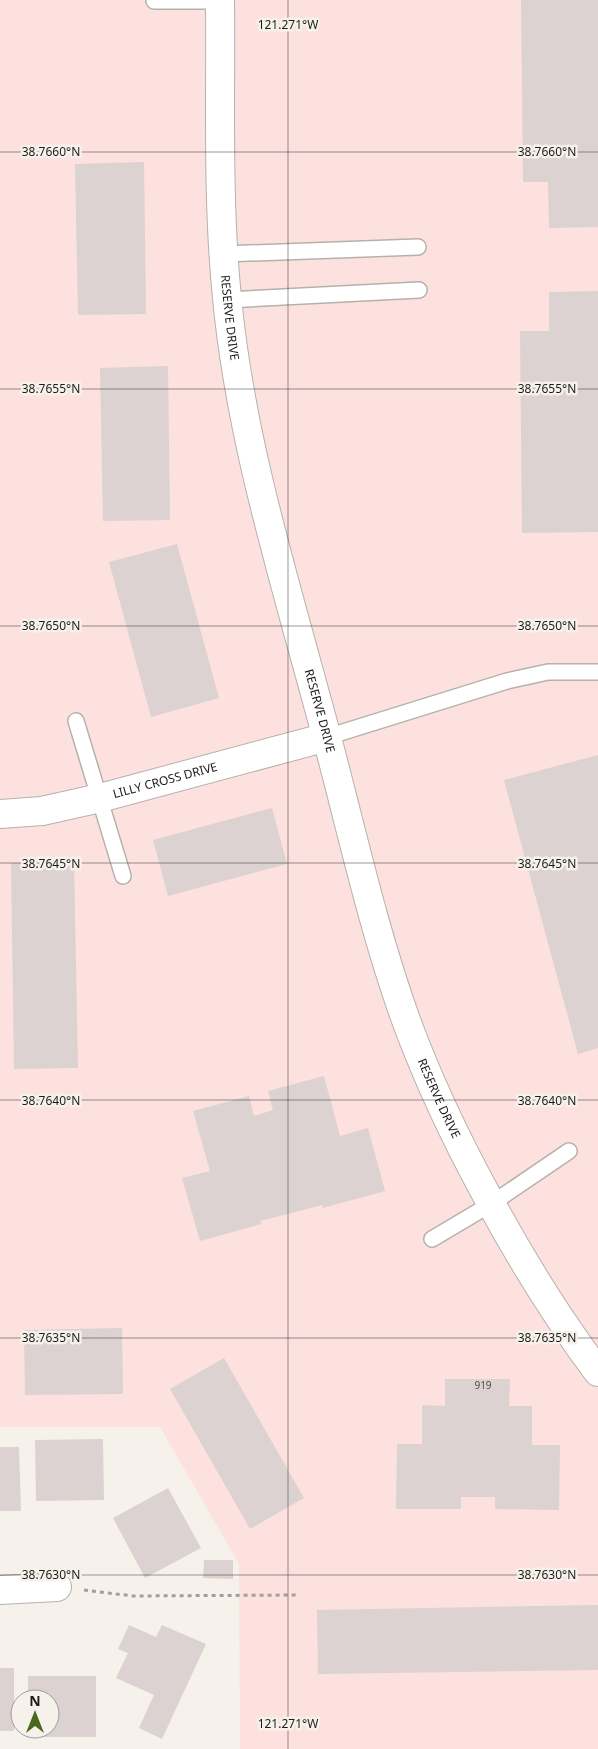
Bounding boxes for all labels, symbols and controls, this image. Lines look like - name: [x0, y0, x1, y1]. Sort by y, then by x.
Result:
- text: 121.271°W: [258, 16, 318, 33]
- text: 38.7660°N: [22, 143, 80, 160]
- text: 38.7660°N: [518, 143, 576, 160]
- street label: RESERVE DRIVE: [217, 274, 244, 362]
- text: 38.7655°N: [22, 380, 80, 397]
- text: 38.7655°N: [518, 380, 576, 397]
- text: 38.7650°N: [22, 617, 80, 634]
- text: 38.7650°N: [518, 617, 576, 634]
- street label: RESERVE DRIVE: [301, 667, 340, 755]
- street label: LILLY CROSS DRIVE: [111, 758, 219, 802]
- text: 38.7645°N: [22, 855, 80, 872]
- text: 38.7645°N: [518, 855, 576, 872]
- street label: RESERVE DRIVE: [414, 1056, 465, 1141]
- text: 38.7640°N: [22, 1092, 80, 1109]
- text: 38.7640°N: [518, 1092, 576, 1109]
- text: 38.7635°N: [22, 1329, 80, 1346]
- text: 38.7635°N: [518, 1329, 576, 1346]
- house number: 919: [474, 1378, 492, 1392]
- text: 38.7630°N: [22, 1566, 80, 1583]
- text: 38.7630°N: [518, 1566, 576, 1583]
- north arrow: [10, 1689, 60, 1739]
- text: N: [29, 1691, 41, 1710]
- text: 121.271°W: [258, 1715, 318, 1732]

